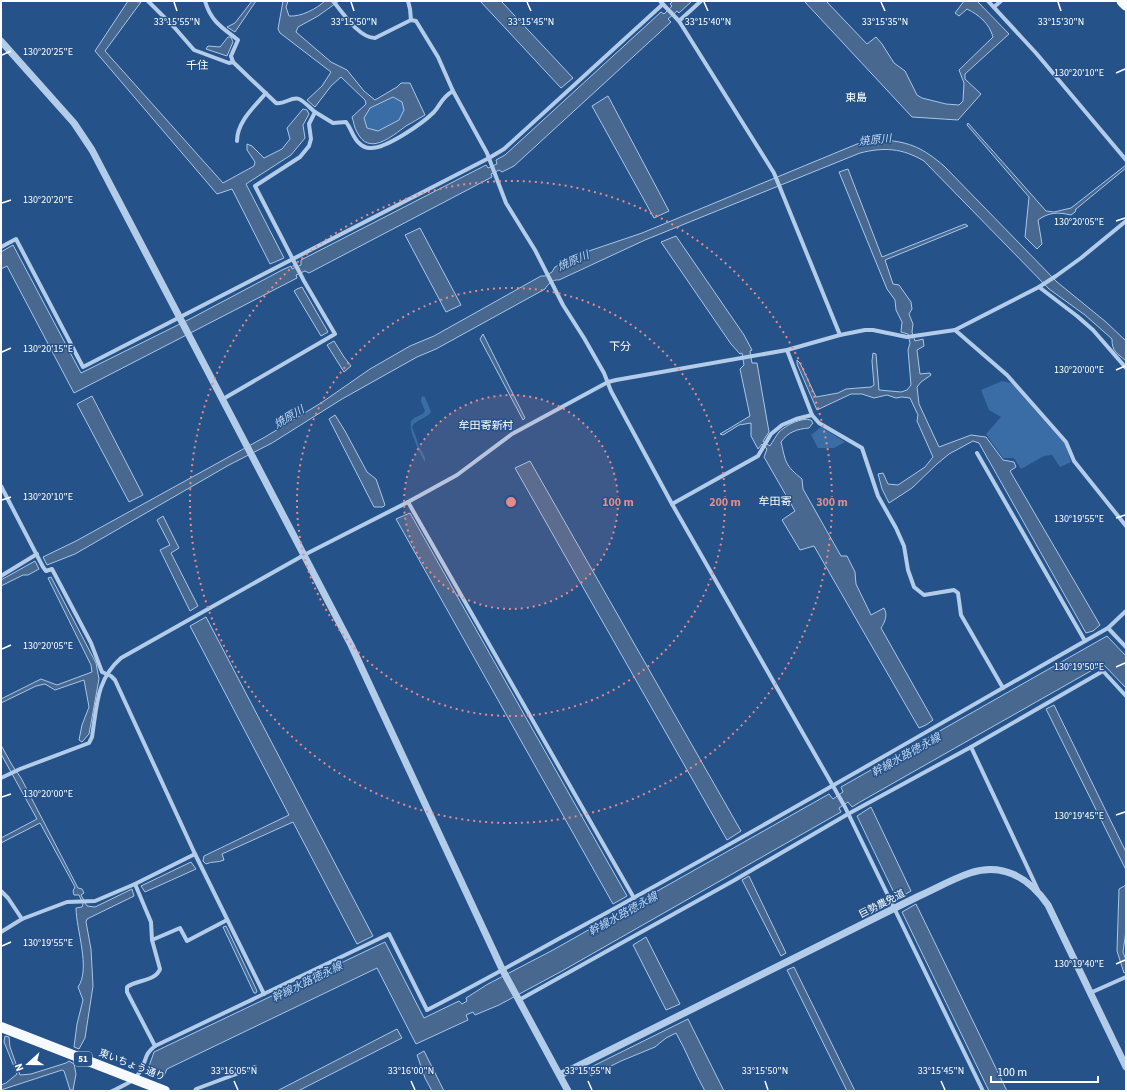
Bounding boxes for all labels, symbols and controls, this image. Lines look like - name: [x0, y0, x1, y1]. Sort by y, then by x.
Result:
- text: 33°15'55"N: [154, 15, 200, 29]
- text: 33°15'50"N: [331, 15, 377, 29]
- text: 33°15'45"N: [508, 15, 554, 29]
- text: 33°15'40"N: [685, 15, 731, 29]
- text: 33°15'35"N: [862, 15, 908, 29]
- text: 33°15'30"N: [1038, 15, 1084, 29]
- text: 130°20'25"E: [23, 45, 73, 59]
- district label: 千住: [186, 58, 208, 73]
- text: 130°20'10"E: [1054, 66, 1104, 80]
- district label: 東島: [845, 90, 867, 105]
- water label: 焼原川: [858, 131, 893, 149]
- text: 130°20'20"E: [23, 193, 73, 207]
- text: 130°20'05"E: [1054, 215, 1104, 229]
- water label: 焼原川: [555, 247, 592, 274]
- district label: 下分: [609, 339, 631, 354]
- text: 130°20'15"E: [23, 342, 73, 356]
- text: 130°20'00"E: [1054, 363, 1104, 377]
- water label: 焼原川: [271, 402, 308, 432]
- district label: 牟田寄新村: [459, 418, 514, 433]
- text: 130°20'10"E: [23, 490, 73, 504]
- text: 100 m: [602, 494, 634, 511]
- text: 200 m: [709, 494, 741, 511]
- district label: 牟田寄: [759, 494, 792, 509]
- text: 300 m: [816, 494, 848, 511]
- centre of rings: [504, 495, 518, 509]
- text: 130°19'55"E: [1054, 512, 1104, 526]
- text: 130°20'05"E: [23, 639, 73, 653]
- text: 130°19'50"E: [1054, 660, 1104, 674]
- water label: 幹線水路徳永線: [869, 729, 945, 780]
- text: 130°20'00"E: [23, 787, 73, 801]
- text: 130°19'45"E: [1054, 809, 1104, 823]
- street label: 巨勢農免道: [857, 886, 907, 922]
- water label: 幹線水路徳永線: [586, 888, 662, 939]
- text: 130°19'55"E: [23, 936, 73, 950]
- text: 130°19'40"E: [1054, 957, 1104, 971]
- water label: 幹線水路徳永線: [269, 958, 347, 1006]
- north arrow: [8, 1044, 48, 1084]
- street label: 東いちょう通り: [97, 1046, 167, 1084]
- road number: 51: [74, 1052, 92, 1066]
- scale bar: [991, 1058, 1098, 1084]
- text: N: [11, 1061, 27, 1074]
- text: 33°16'05"N: [211, 1064, 257, 1078]
- text: 33°16'00"N: [388, 1064, 434, 1078]
- text: 33°15'55"N: [565, 1064, 611, 1078]
- text: 33°15'50"N: [742, 1064, 788, 1078]
- text: 33°15'45"N: [918, 1064, 964, 1078]
- text: 100 m: [997, 1064, 1027, 1081]

